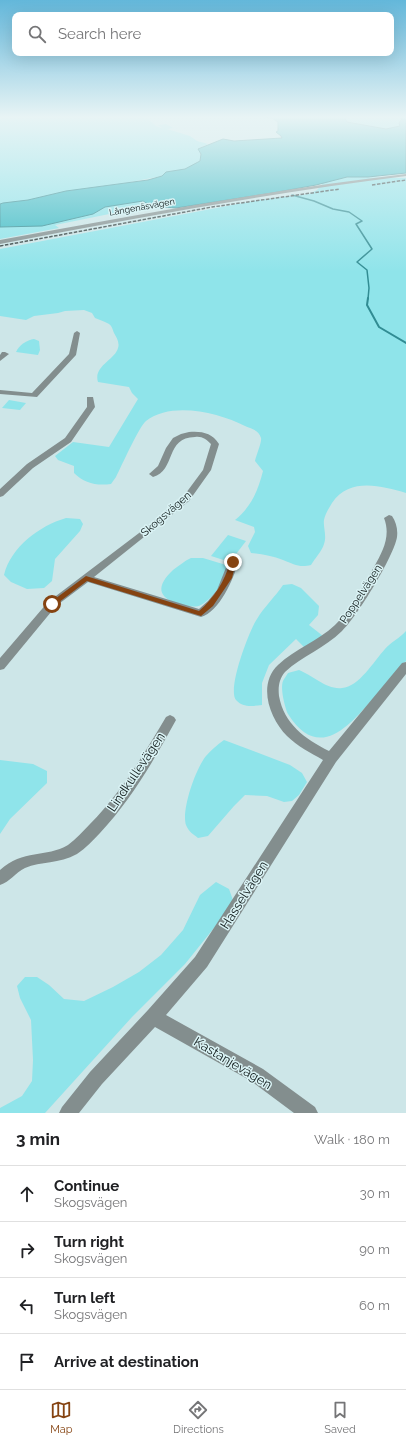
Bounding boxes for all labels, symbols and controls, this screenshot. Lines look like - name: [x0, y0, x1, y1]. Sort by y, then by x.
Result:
- search box: [12, 12, 394, 56]
- icon: search: [26, 23, 48, 45]
- text: Search here: [58, 25, 141, 43]
- street label: Långenäsvägen: [108, 196, 176, 218]
- street label: Skogsvägen: [138, 489, 194, 539]
- route end: [224, 553, 242, 571]
- street label: Poppelvägen: [337, 562, 385, 626]
- route start: [43, 595, 61, 613]
- street label: Lindkullevägen: [104, 730, 168, 814]
- street label: Hasselvägen: [217, 858, 271, 932]
- street label: Kastanjevägen: [191, 1034, 275, 1092]
- text: 3 min: [16, 1129, 60, 1149]
- text: Walk · 180 m: [314, 1132, 390, 1147]
- text: Continue: [54, 1177, 119, 1195]
- icon: ahead: [16, 1183, 38, 1205]
- text: 30 m: [360, 1186, 390, 1201]
- text: Skogsvägen: [54, 1195, 127, 1210]
- text: Turn right: [54, 1233, 124, 1251]
- icon: right: [16, 1239, 38, 1261]
- text: 90 m: [359, 1242, 390, 1257]
- text: Skogsvägen: [54, 1251, 127, 1266]
- text: Turn left: [54, 1289, 115, 1307]
- icon: left: [16, 1295, 38, 1317]
- text: 60 m: [359, 1298, 390, 1313]
- text: Skogsvägen: [54, 1307, 127, 1322]
- icon: arrive: [16, 1351, 38, 1373]
- text: Arrive at destination: [54, 1353, 199, 1371]
- tab: Map: [50, 1399, 73, 1436]
- tab: Directions: [173, 1399, 224, 1436]
- tab: Saved: [324, 1399, 356, 1436]

